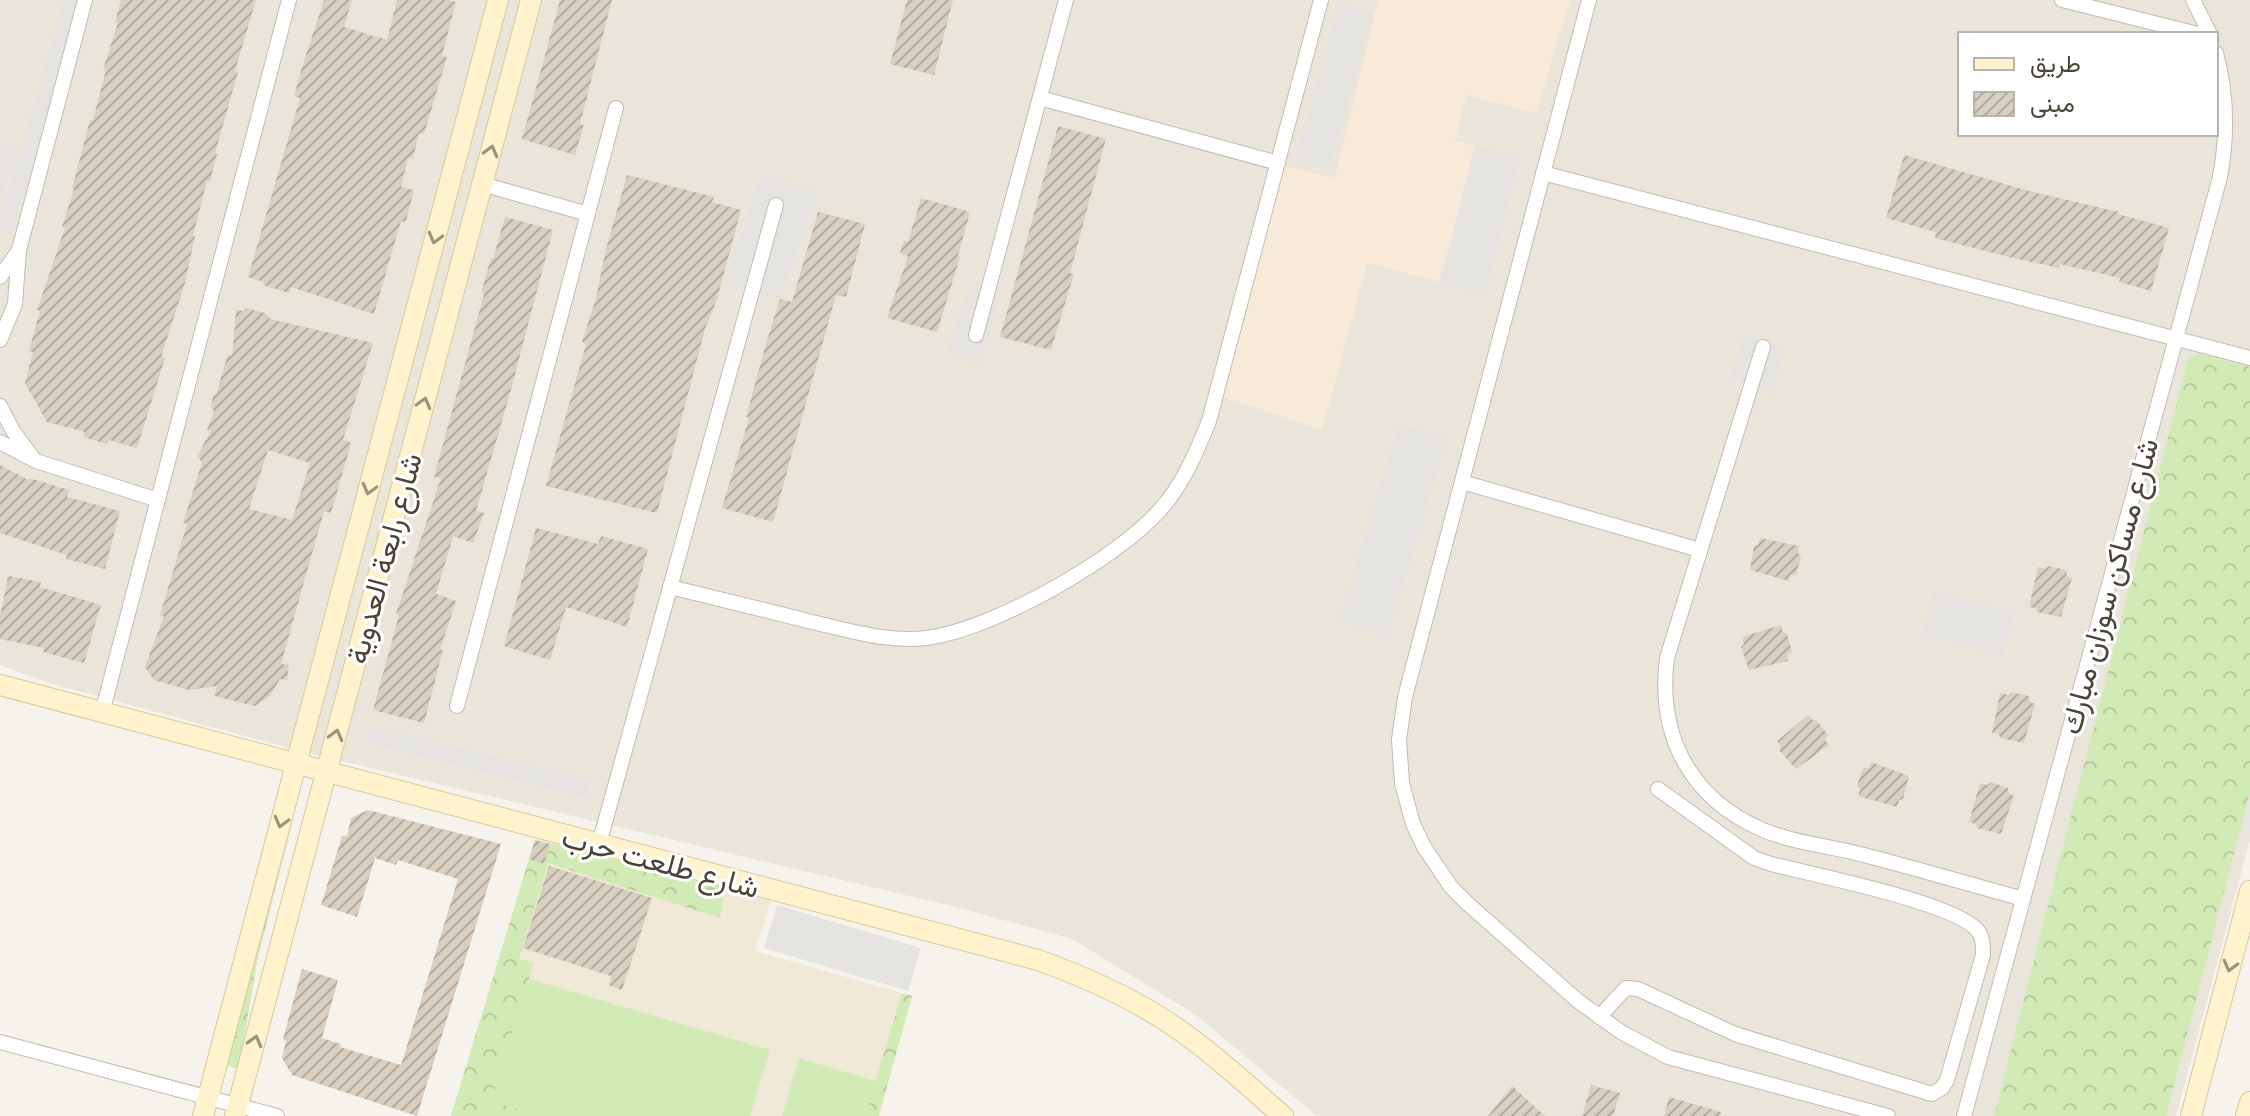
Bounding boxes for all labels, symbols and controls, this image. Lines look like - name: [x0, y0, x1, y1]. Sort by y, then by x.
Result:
- legend: [1958, 32, 2218, 136]
- text: طريق: [2030, 48, 2081, 79]
- text: مبنى: [2030, 88, 2075, 119]
- one-way arrow: [481, 145, 498, 159]
- one-way arrow: [428, 230, 445, 244]
- one-way arrow: [415, 396, 432, 410]
- street label: شارع مساكن سوزان مبارك: [2050, 434, 2168, 739]
- street label: شارع رابعة العدوية: [336, 448, 432, 668]
- one-way arrow: [361, 482, 378, 496]
- one-way arrow: [327, 729, 344, 743]
- one-way arrow: [274, 814, 290, 828]
- street label: شارع طلعت حرب: [558, 816, 764, 908]
- one-way arrow: [2223, 959, 2240, 973]
- one-way arrow: [246, 1034, 263, 1048]

